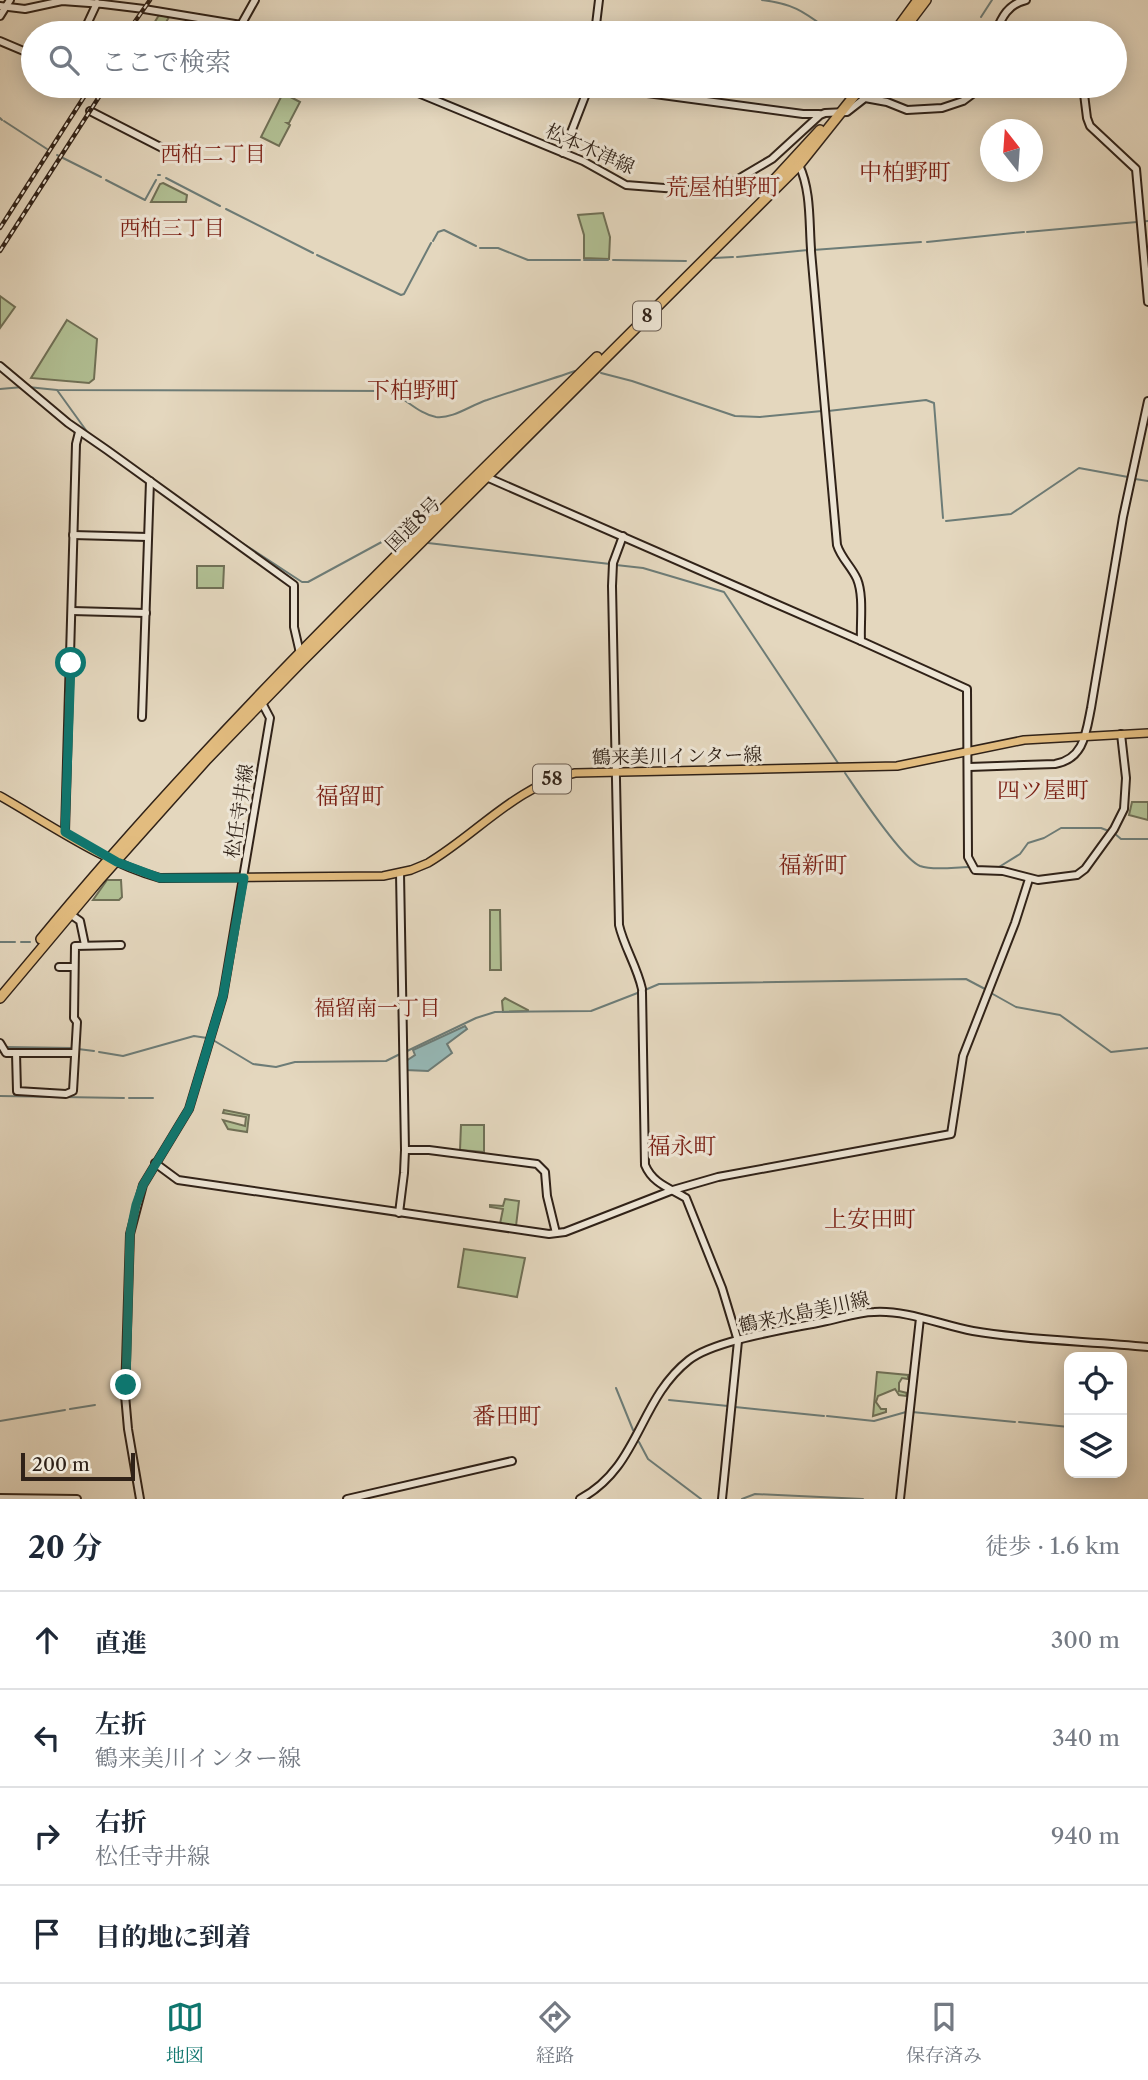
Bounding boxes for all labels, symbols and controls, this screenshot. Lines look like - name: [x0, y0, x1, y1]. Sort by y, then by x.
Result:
- search box: [21, 21, 1127, 98]
- icon: search: [45, 41, 83, 79]
- text: ここで検索: [101, 46, 231, 78]
- street label: 松本木津線: [542, 119, 638, 179]
- north arrow: [980, 119, 1043, 182]
- district label: 西柏二丁目: [161, 141, 266, 166]
- district label: 中柏野町: [859, 158, 951, 186]
- district label: 荒屋柏野町: [666, 173, 781, 201]
- district label: 西柏三丁目: [120, 215, 225, 240]
- road number: 8: [633, 302, 661, 330]
- district label: 下柏野町: [367, 376, 459, 404]
- street label: 国道8号: [381, 492, 445, 556]
- route start: [55, 647, 86, 678]
- street label: 鶴来美川インター線: [592, 743, 762, 769]
- street label: 松任寺井線: [220, 762, 258, 860]
- road number: 58: [533, 764, 571, 794]
- district label: 四ツ屋町: [997, 776, 1089, 804]
- district label: 福留町: [316, 782, 385, 810]
- district label: 福新町: [779, 851, 848, 879]
- district label: 福留南一丁目: [314, 995, 440, 1020]
- district label: 福永町: [648, 1132, 717, 1160]
- district label: 上安田町: [824, 1205, 916, 1233]
- street label: 鶴来水島美川線: [737, 1287, 871, 1337]
- map controls: [1064, 1352, 1127, 1478]
- button: locate: [1064, 1352, 1127, 1415]
- route end: [110, 1369, 141, 1400]
- district label: 番田町: [473, 1402, 542, 1430]
- button: layers: [1064, 1415, 1127, 1478]
- scale bar: [21, 1450, 135, 1482]
- text: 200 m: [32, 1453, 90, 1476]
- text: 20 分: [28, 1529, 102, 1566]
- text: 徒歩 · 1.6 km: [985, 1532, 1120, 1560]
- icon: ahead: [28, 1621, 66, 1659]
- text: 300 m: [1051, 1626, 1120, 1654]
- text: 直進: [95, 1627, 147, 1659]
- text: 左折: [95, 1708, 147, 1740]
- icon: left: [28, 1719, 66, 1757]
- text: 340 m: [1052, 1724, 1120, 1752]
- text: 鶴来美川インター線: [95, 1744, 301, 1772]
- text: 右折: [95, 1806, 147, 1838]
- icon: right: [28, 1817, 66, 1855]
- text: 940 m: [1051, 1822, 1120, 1850]
- text: 松任寺井線: [95, 1842, 210, 1870]
- icon: arrive: [28, 1915, 66, 1953]
- text: 目的地に到着: [95, 1921, 251, 1953]
- tab: 地図: [166, 1998, 204, 2067]
- tab: 経路: [536, 1998, 574, 2067]
- tab: 保存済み: [906, 1998, 982, 2067]

